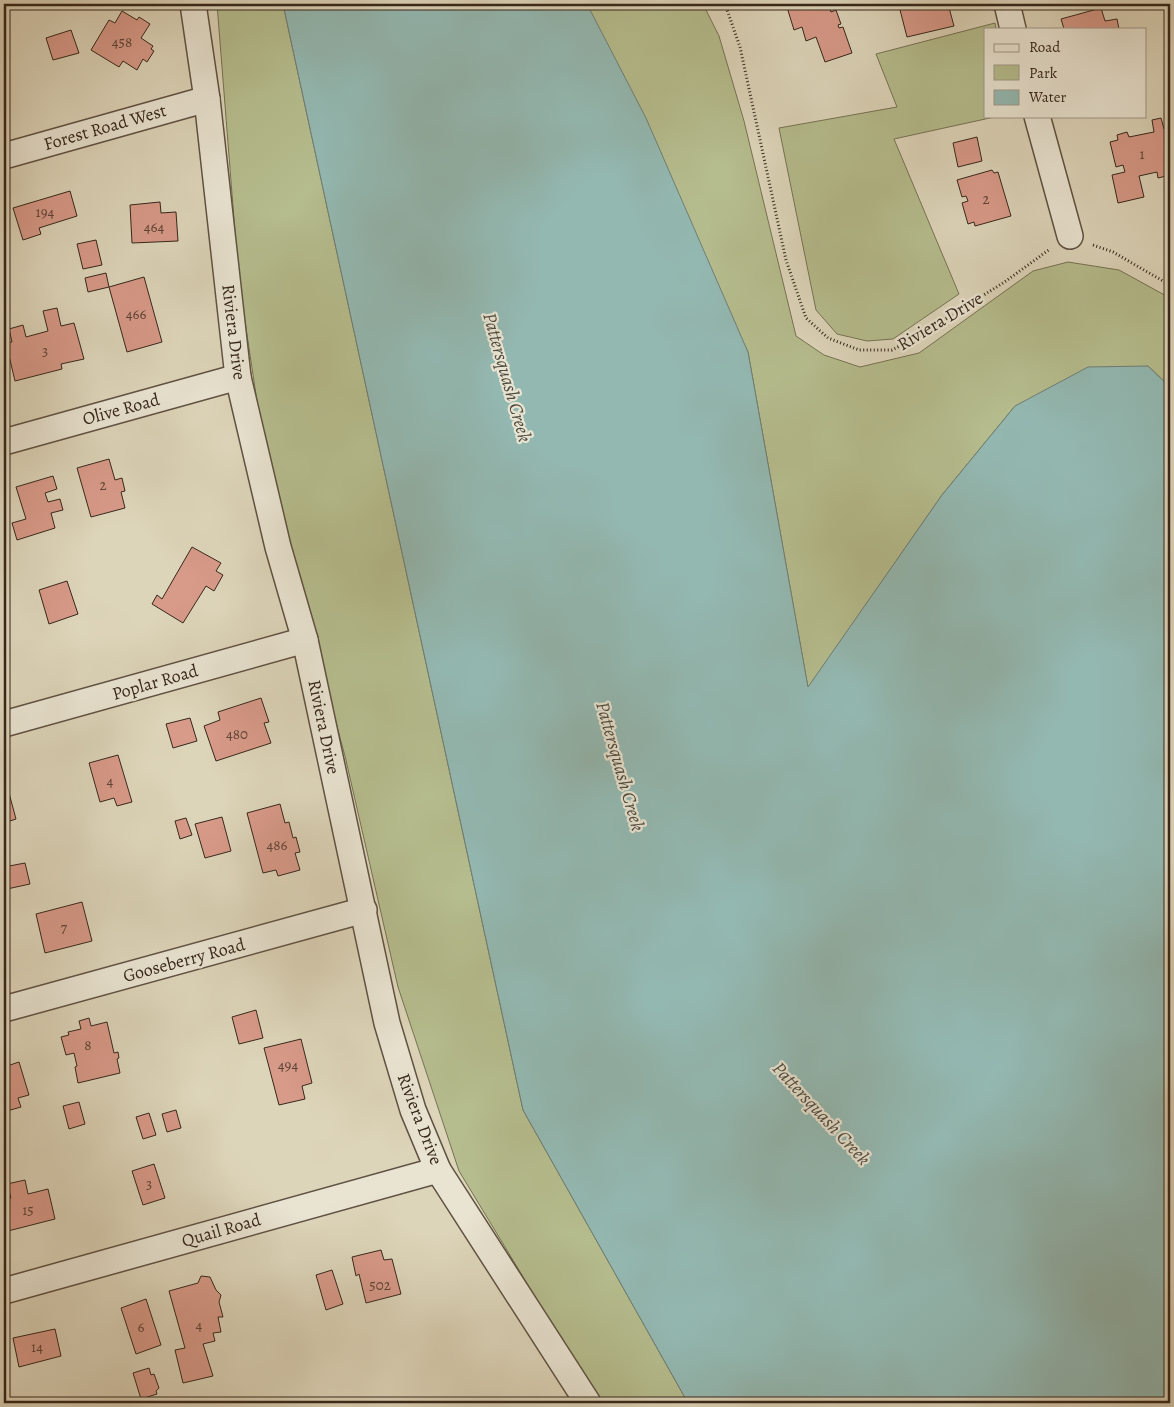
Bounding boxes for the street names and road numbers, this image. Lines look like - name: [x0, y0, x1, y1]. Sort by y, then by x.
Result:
- street label: Forest Road West: [41, 98, 169, 156]
- street label: Riviera Drive: [216, 283, 252, 381]
- street label: Riviera Drive: [893, 286, 987, 356]
- street label: Olive Road: [80, 387, 162, 431]
- street label: Poplar Road: [109, 658, 201, 706]
- street label: Riviera Drive: [302, 677, 346, 777]
- street label: Gooseberry Road: [120, 932, 248, 988]
- street label: Riviera Drive: [392, 1070, 448, 1168]
- street label: Quail Road: [179, 1207, 264, 1253]

